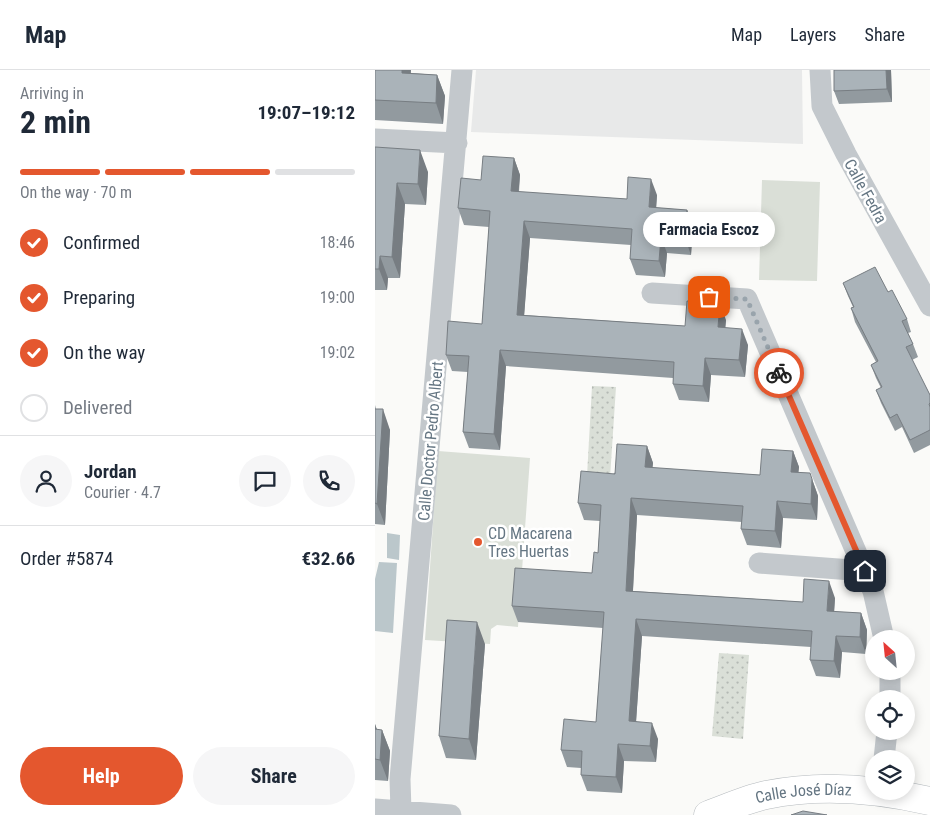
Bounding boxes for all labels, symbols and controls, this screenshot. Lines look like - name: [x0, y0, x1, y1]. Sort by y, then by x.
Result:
- text: Map: [25, 21, 66, 49]
- text: Map: [731, 24, 762, 45]
- text: Layers: [790, 24, 837, 45]
- text: Share: [865, 24, 905, 45]
- text: Arriving in: [20, 84, 84, 103]
- text: 19:07–19:12: [257, 101, 355, 124]
- text: 2 min: [20, 103, 91, 141]
- street label: Calle Fedra: [840, 156, 891, 227]
- text: On the way · 70 m: [20, 183, 132, 202]
- callout: Farmacia Escoz: [643, 212, 775, 247]
- text: Farmacia Escoz: [659, 220, 759, 239]
- icon: check: [20, 229, 48, 257]
- text: Confirmed: [63, 231, 140, 254]
- text: 18:46: [320, 233, 355, 252]
- pin: [688, 276, 730, 318]
- icon: bag: [695, 283, 723, 311]
- icon: check: [20, 284, 48, 312]
- text: Preparing: [63, 286, 135, 309]
- text: 19:00: [320, 288, 355, 307]
- icon: check: [20, 339, 48, 367]
- text: On the way: [63, 341, 145, 364]
- text: 19:02: [320, 343, 355, 362]
- courier: [754, 348, 804, 398]
- icon: bike: [765, 359, 793, 387]
- street label: Calle Doctor Pedro Albert: [414, 360, 447, 522]
- text: Delivered: [63, 396, 132, 419]
- button: person: [20, 455, 72, 507]
- button: chat: [239, 455, 291, 507]
- button: phone: [303, 455, 355, 507]
- text: Jordan: [84, 460, 137, 483]
- text: Courier · 4.7: [84, 483, 161, 502]
- place label: CD Macarena Tres Huertas: [488, 524, 572, 561]
- marker: CD Macarena Tres Huertas: [472, 536, 484, 548]
- text: Order #5874: [20, 547, 113, 570]
- text: €32.66: [301, 547, 355, 570]
- pin: [844, 550, 886, 592]
- icon: home: [851, 557, 879, 585]
- north arrow: [865, 630, 915, 680]
- map controls: [865, 630, 915, 800]
- button: locate: [865, 690, 915, 740]
- button: Help: [20, 747, 183, 805]
- button: Share: [193, 747, 355, 805]
- button: layers: [865, 750, 915, 800]
- street label: Calle José Díaz: [753, 780, 852, 807]

